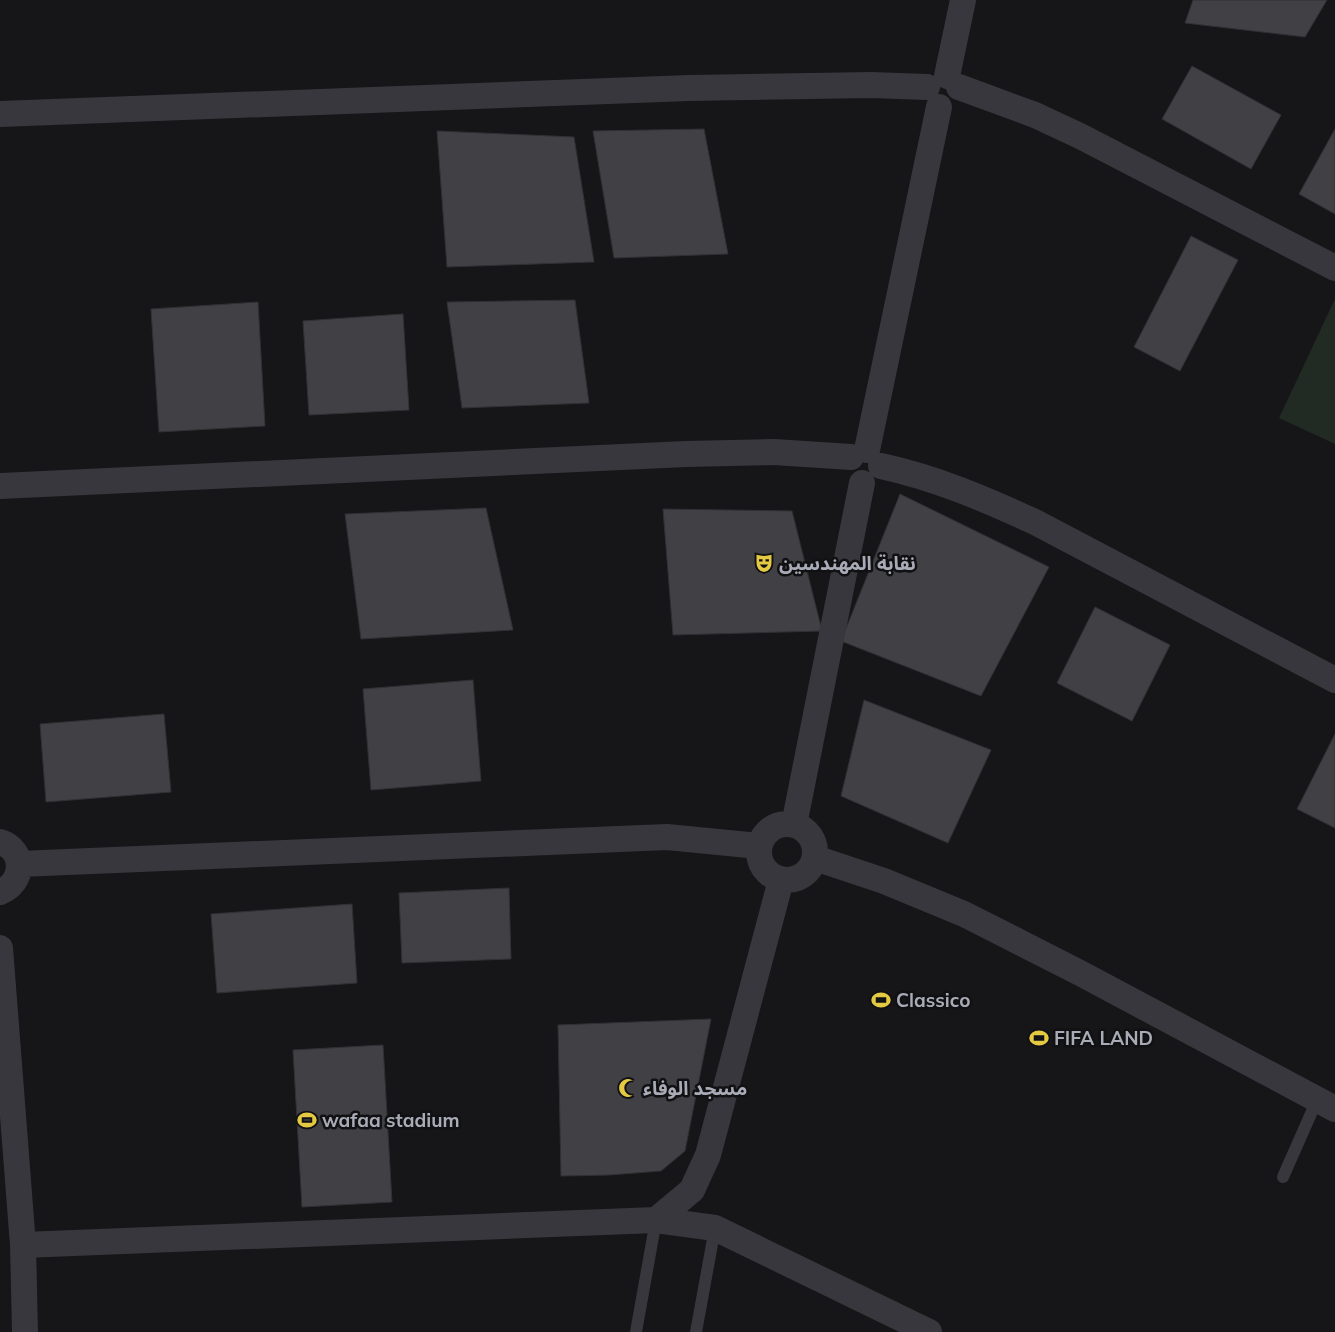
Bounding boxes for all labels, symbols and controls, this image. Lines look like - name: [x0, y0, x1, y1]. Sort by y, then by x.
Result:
- place label: نقابة المهندسين: [779, 551, 916, 575]
- theatre icon: نقابة المهندسين: [753, 552, 775, 574]
- place label: Classico: [896, 988, 970, 1012]
- sports icon: Classico: [870, 989, 892, 1011]
- place label: FIFA LAND: [1054, 1026, 1153, 1050]
- sports icon: FIFA LAND: [1028, 1027, 1050, 1049]
- place label: مسجد الوفاء: [643, 1076, 747, 1100]
- mosque icon: مسجد الوفاء: [617, 1077, 639, 1099]
- place label: wafaa stadium: [322, 1108, 460, 1132]
- sports icon: wafaa stadium: [296, 1109, 318, 1131]

